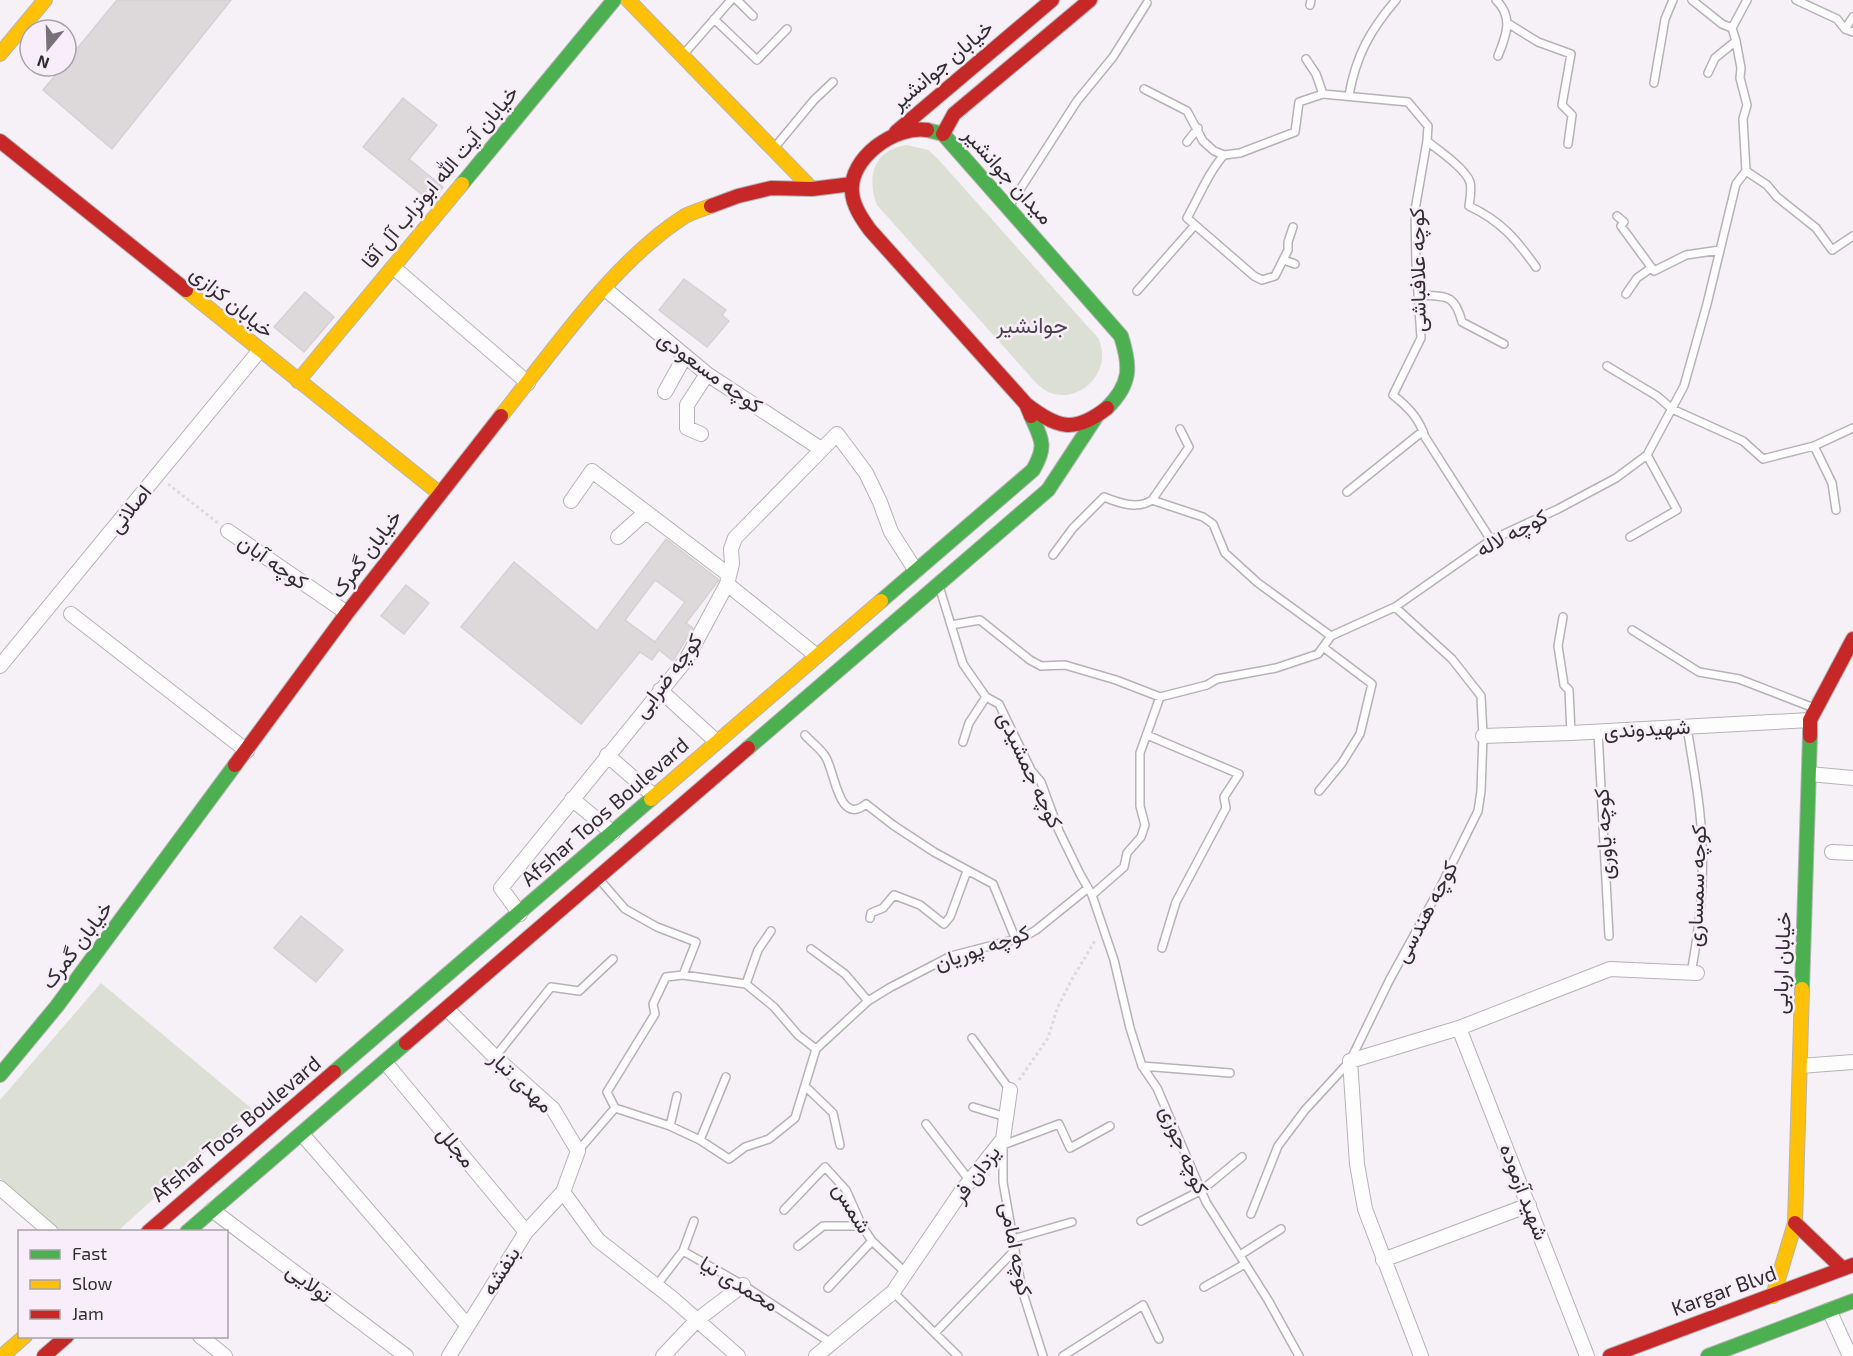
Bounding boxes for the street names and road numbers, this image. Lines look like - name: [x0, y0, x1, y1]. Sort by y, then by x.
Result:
- street label: خیابان جوانشیر: [884, 14, 999, 116]
- street label: خیابان آیت الله ابوتراب آل آقا: [355, 80, 524, 274]
- street label: میدان جوانشیر: [957, 120, 1059, 230]
- street label: کوچه علافباشی: [1403, 208, 1433, 332]
- street label: خیابان کزازی: [185, 259, 280, 344]
- street label: کوچه مسعودی: [652, 324, 768, 420]
- street label: اصلانی: [102, 479, 157, 538]
- street label: کوچه لاله: [1471, 503, 1553, 563]
- street label: خیابان گمرک: [324, 504, 408, 603]
- street label: کوچه آبان: [233, 528, 313, 596]
- street label: کوچه ضرابی: [627, 628, 709, 724]
- street label: کوچه جمشیدی: [991, 707, 1069, 833]
- street label: شهیدوندی: [1603, 713, 1691, 744]
- street label: Afshar Toos Boulevard: [515, 731, 693, 890]
- street label: کوچه یاوری: [1588, 787, 1620, 881]
- street label: کوچه سمساری: [1681, 824, 1713, 948]
- street label: کوچه هندسی: [1388, 856, 1464, 968]
- street label: خیابان گمرک: [35, 895, 119, 994]
- street label: خیابان اربابی: [1766, 911, 1797, 1015]
- street label: کوچه پوریان: [931, 919, 1033, 977]
- street label: مهدی تبار: [483, 1044, 559, 1119]
- street label: Afshar Toos Boulevard: [145, 1050, 325, 1206]
- street label: کوچه جوزی: [1153, 1101, 1215, 1199]
- street label: مجلل: [432, 1120, 482, 1172]
- street label: یزدان فر: [945, 1140, 1006, 1209]
- street label: شهید آزموده: [1494, 1140, 1555, 1244]
- street label: شمس: [828, 1177, 878, 1238]
- street label: کوچه امامی: [993, 1200, 1039, 1298]
- street label: بنفشه: [475, 1241, 525, 1300]
- street label: محمدی نیا: [695, 1250, 784, 1317]
- street label: تولایی: [281, 1257, 338, 1309]
- street label: Kargar Blvd: [1668, 1259, 1779, 1320]

